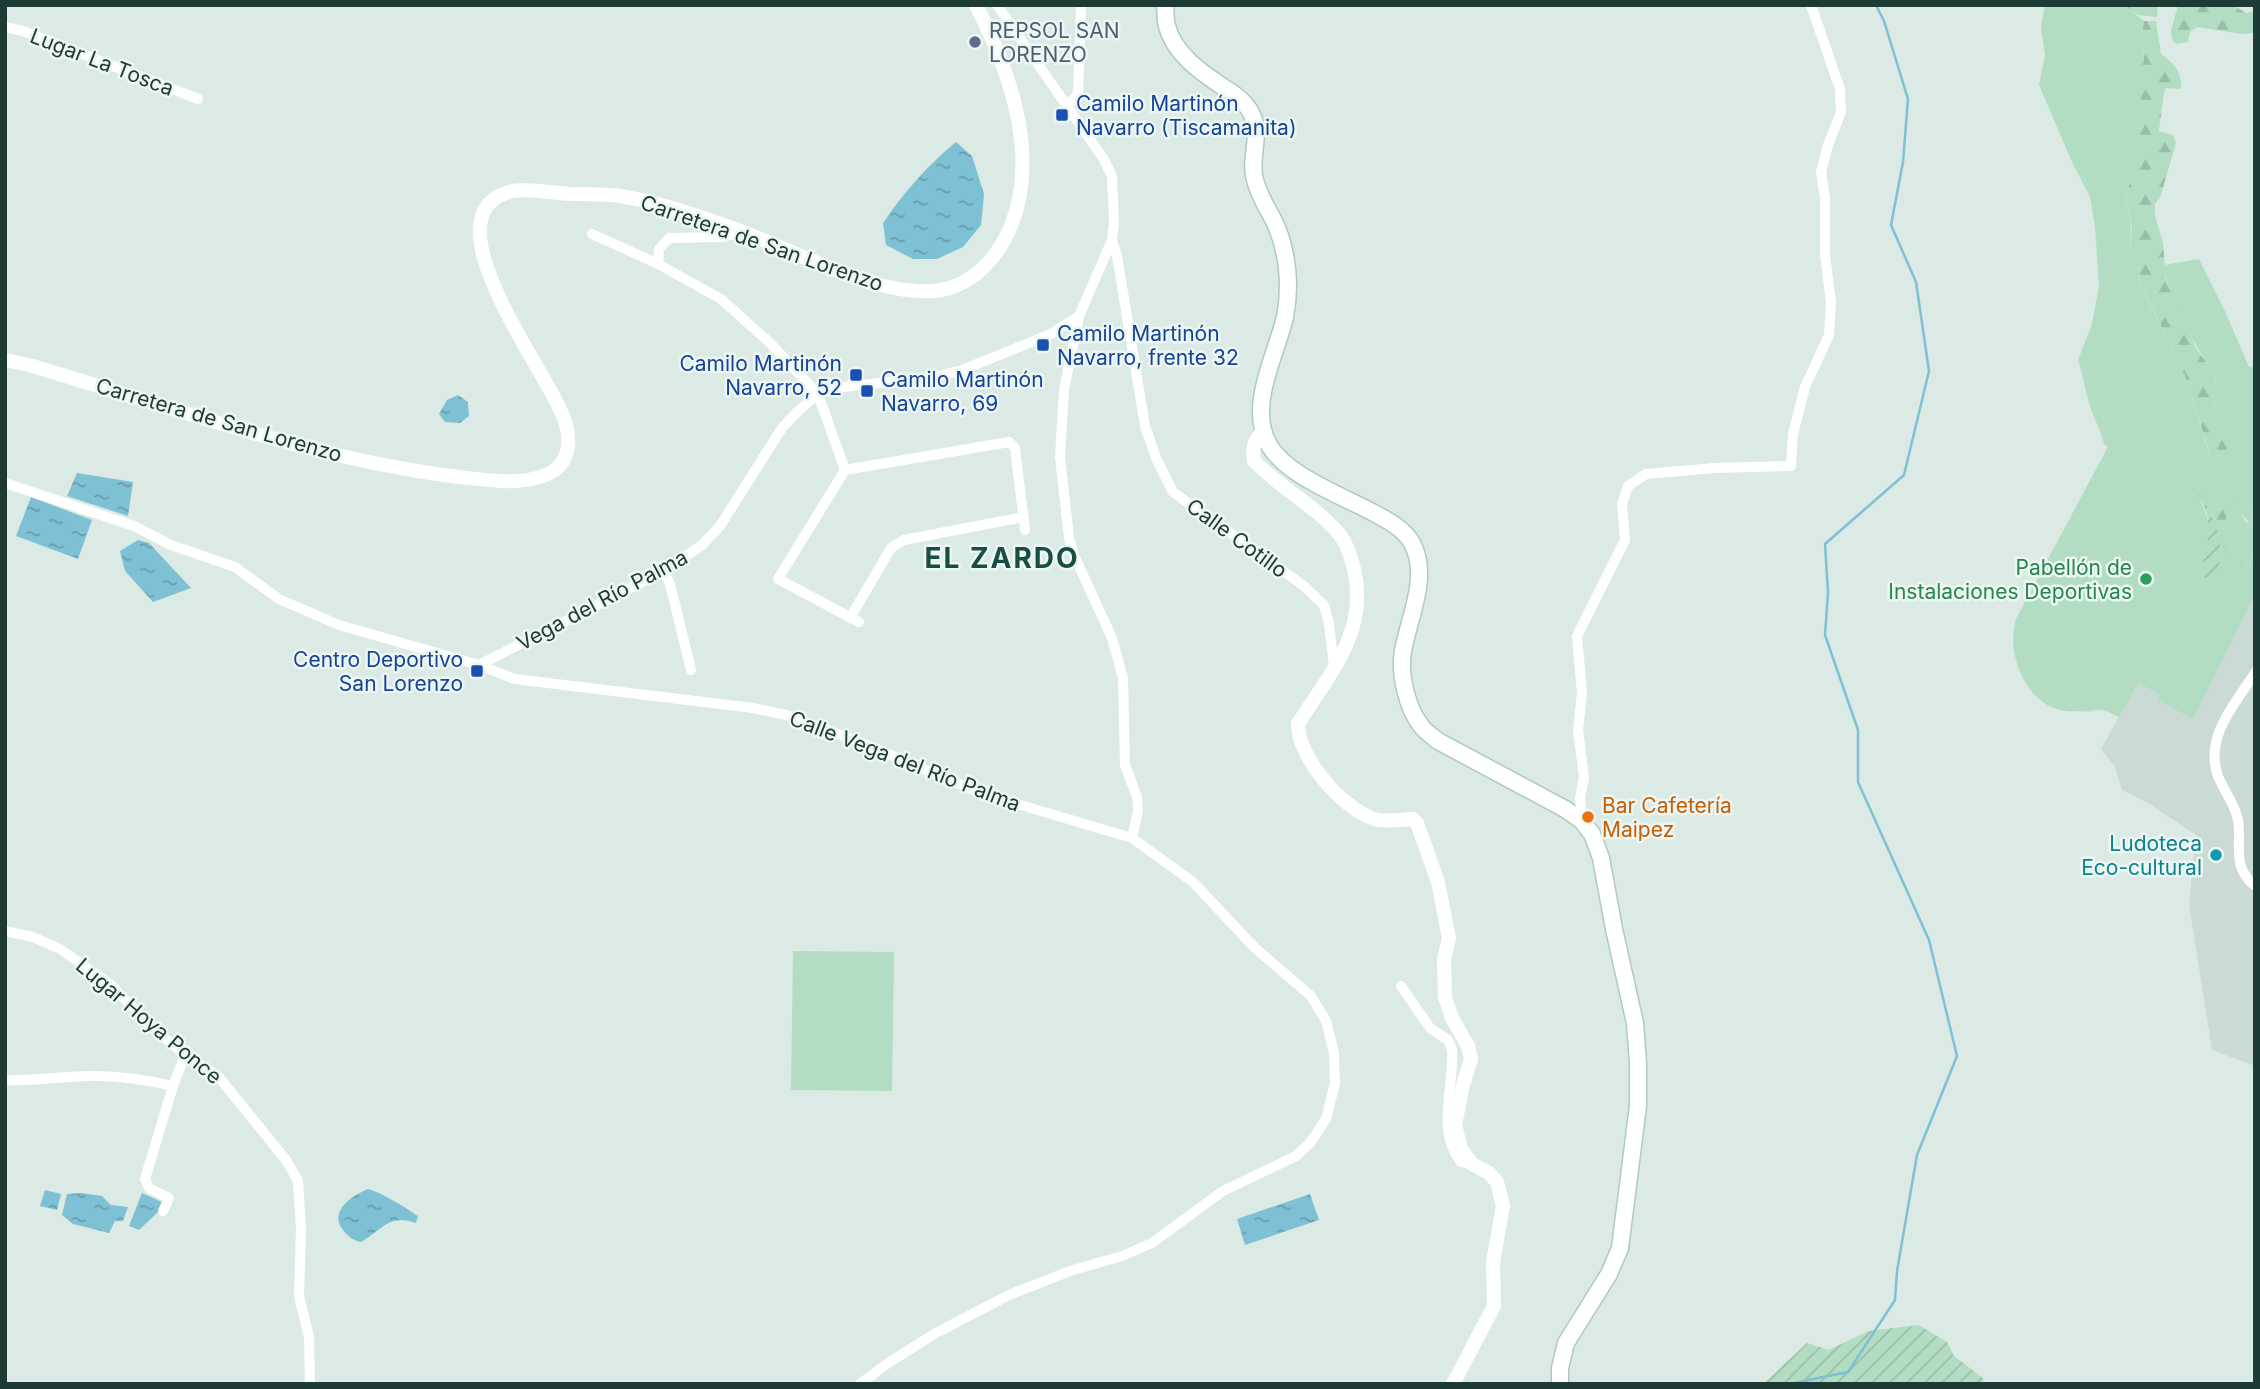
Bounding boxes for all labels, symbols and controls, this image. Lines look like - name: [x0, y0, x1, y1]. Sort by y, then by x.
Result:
- place label: REPSOL SAN LORENZO: [989, 18, 1120, 67]
- street label: Lugar La Tosca: [27, 23, 177, 101]
- marker: REPSOL SAN LORENZO: [967, 34, 983, 50]
- place label: Camilo Martinón Navarro (Tiscamanita): [1076, 91, 1297, 140]
- marker: Camilo Martinón Navarro (Tiscamanita): [1054, 107, 1070, 123]
- street label: Carretera de San Lorenzo: [637, 190, 887, 296]
- place label: Camilo Martinón Navarro, frente 32: [1057, 321, 1239, 370]
- marker: Camilo Martinón Navarro, frente 32: [1035, 337, 1051, 353]
- place label: Camilo Martinón Navarro, 52: [679, 351, 842, 400]
- marker: Camilo Martinón Navarro, 52: [848, 367, 864, 383]
- place label: Camilo Martinón Navarro, 69: [881, 367, 1044, 416]
- street label: Carretera de San Lorenzo: [93, 373, 345, 467]
- marker: Camilo Martinón Navarro, 69: [859, 383, 875, 399]
- street label: Calle Cotillo: [1182, 493, 1292, 583]
- district label: EL ZARDO: [924, 541, 1080, 575]
- street label: Vega del Río Palma: [512, 544, 692, 656]
- place label: Pabellón de Instalaciones Deportivas: [1888, 555, 2132, 604]
- marker: Pabellón de Instalaciones Deportivas: [2138, 571, 2154, 587]
- place label: Centro Deportivo San Lorenzo: [293, 647, 463, 696]
- marker: Centro Deportivo San Lorenzo: [469, 663, 485, 679]
- street label: Calle Vega del Río Palma: [786, 705, 1024, 817]
- place label: Bar Cafetería Maipez: [1602, 793, 1732, 842]
- marker: Bar Cafetería Maipez: [1580, 809, 1596, 825]
- place label: Ludoteca Eco-cultural: [2081, 831, 2202, 880]
- marker: Ludoteca Eco-cultural: [2208, 847, 2224, 863]
- street label: Lugar Hoya Ponce: [71, 953, 227, 1089]

